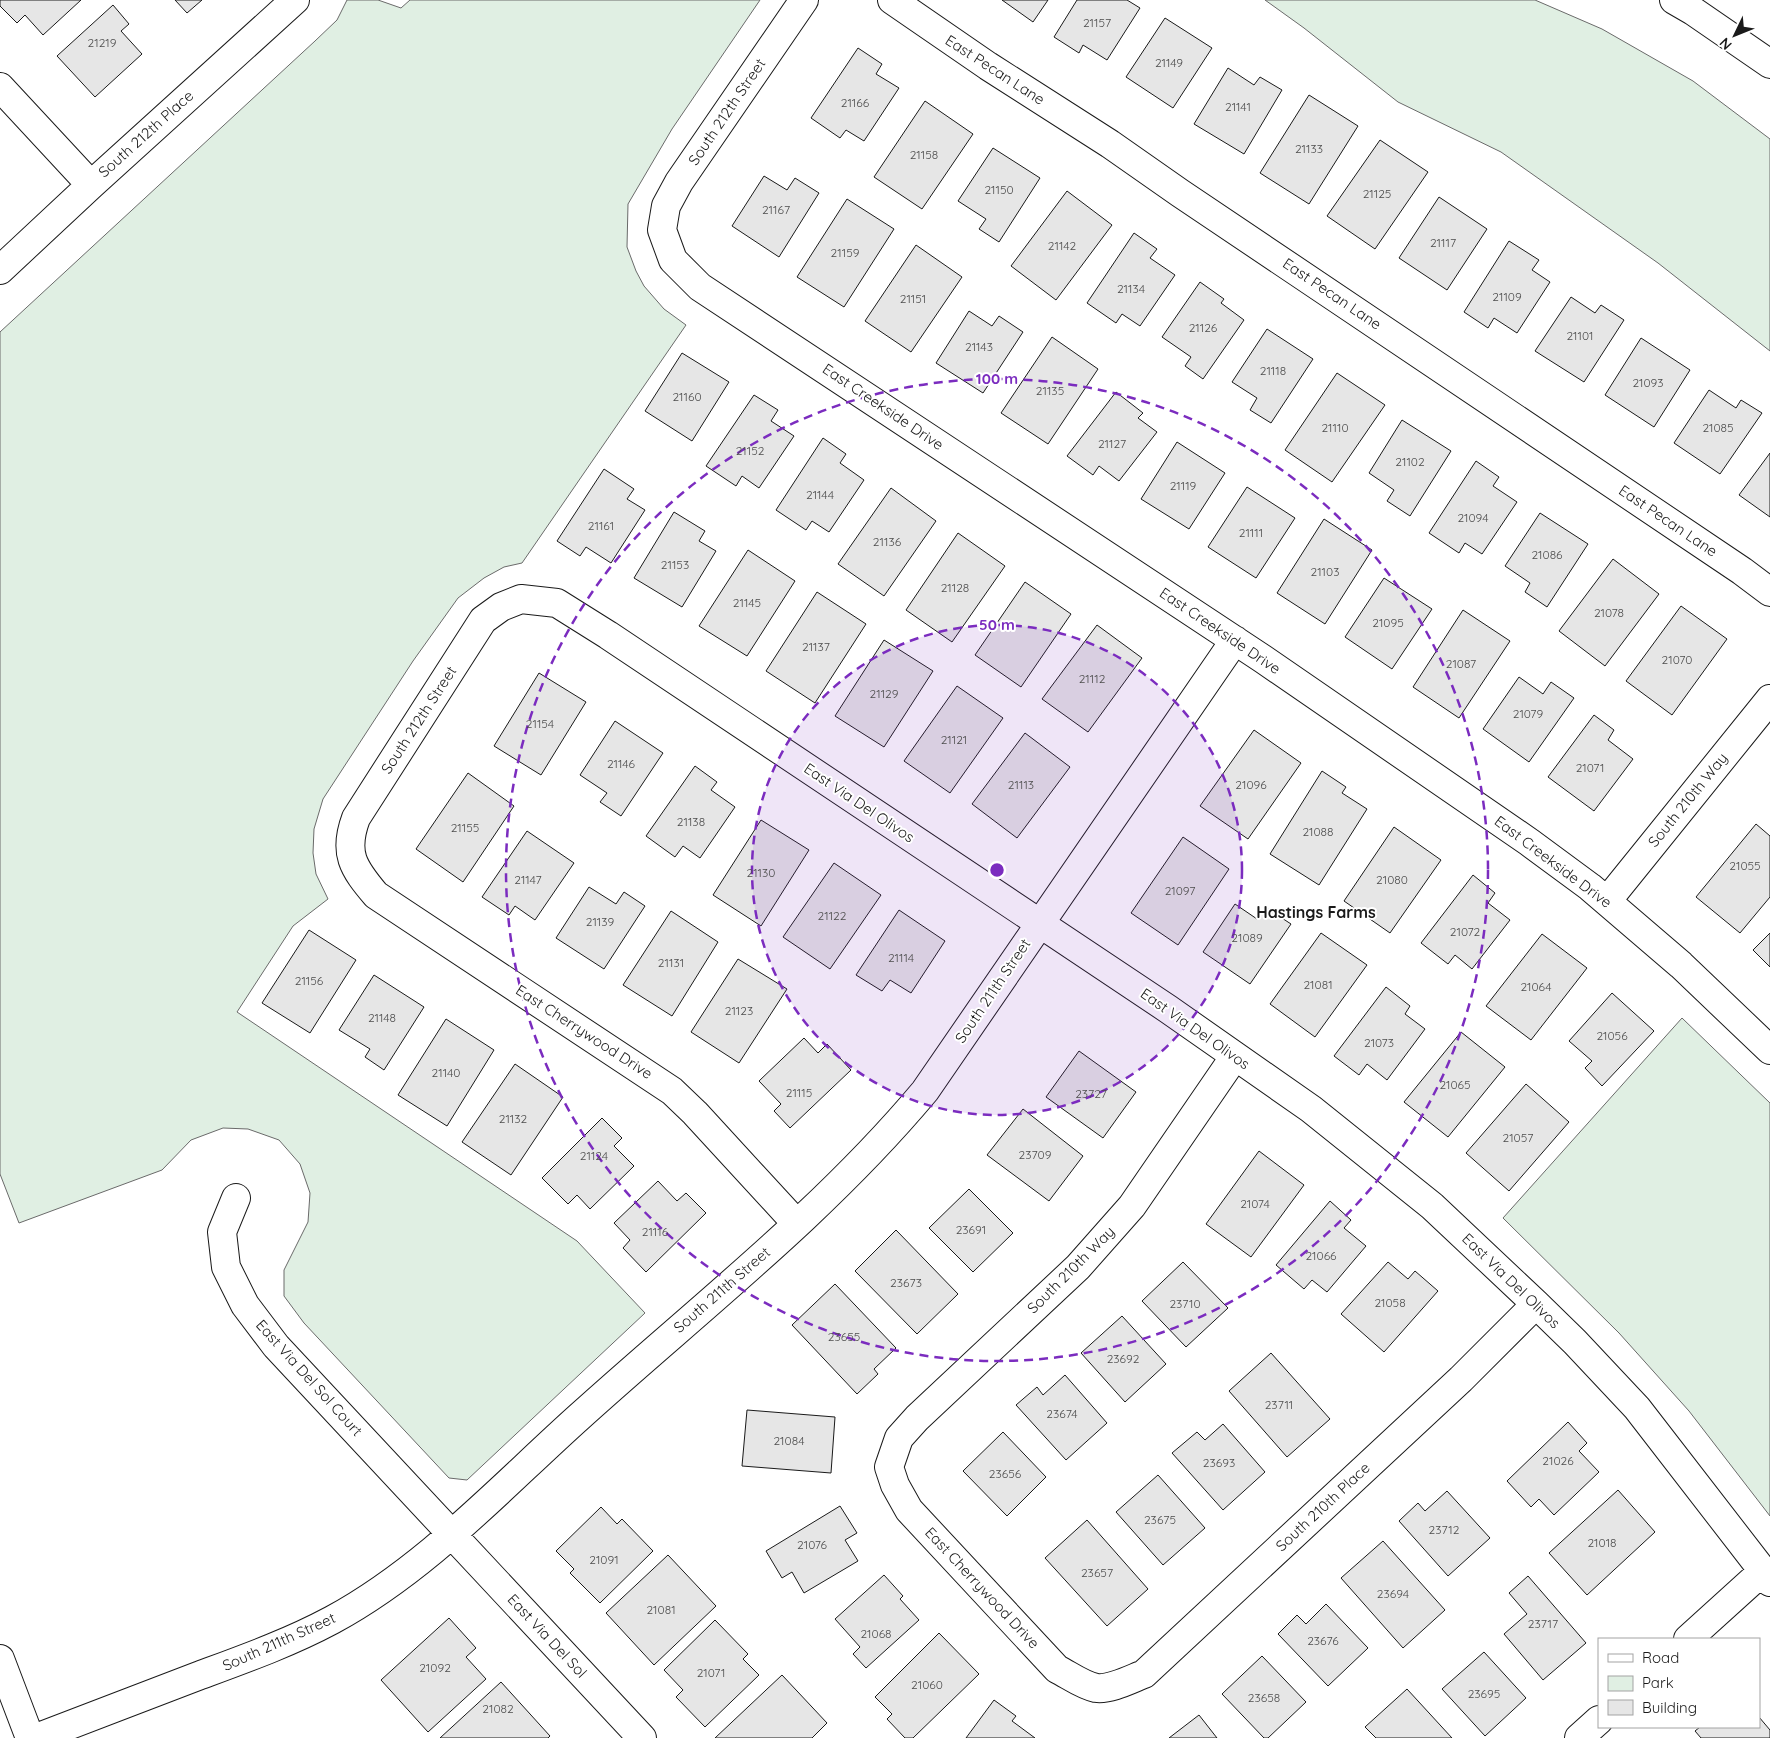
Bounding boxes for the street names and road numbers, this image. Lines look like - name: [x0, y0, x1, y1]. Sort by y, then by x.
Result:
- street label: East Pecan Lane: [942, 30, 1049, 109]
- street label: South 212th Street: [684, 55, 769, 169]
- street label: South 212th Place: [94, 86, 197, 181]
- street label: East Pecan Lane: [1279, 254, 1385, 334]
- street label: East Creekside Drive: [819, 359, 947, 454]
- street label: East Pecan Lane: [1615, 481, 1721, 561]
- street label: East Creekside Drive: [1156, 583, 1284, 678]
- street label: South 212th Street: [377, 662, 460, 777]
- street label: South 210th Way: [1644, 749, 1732, 851]
- street label: East Via Del Olivos: [800, 759, 918, 847]
- street label: East Creekside Drive: [1491, 811, 1616, 912]
- street label: South 211th Street: [951, 935, 1035, 1047]
- street label: East Cherrywood Drive: [512, 980, 656, 1083]
- street label: East Via Del Olivos: [1137, 984, 1254, 1073]
- street label: South 210th Way: [1023, 1222, 1118, 1317]
- street label: East Via Del Olivos: [1458, 1229, 1564, 1332]
- street label: South 211th Street: [669, 1242, 774, 1337]
- street label: East Via Del Sol Court: [252, 1315, 367, 1440]
- street label: South 210th Place: [1272, 1458, 1374, 1555]
- street label: East Cherrywood Drive: [921, 1523, 1044, 1652]
- street label: East Via Del Sol: [504, 1590, 591, 1682]
- street label: South 211th Street: [219, 1608, 338, 1675]

